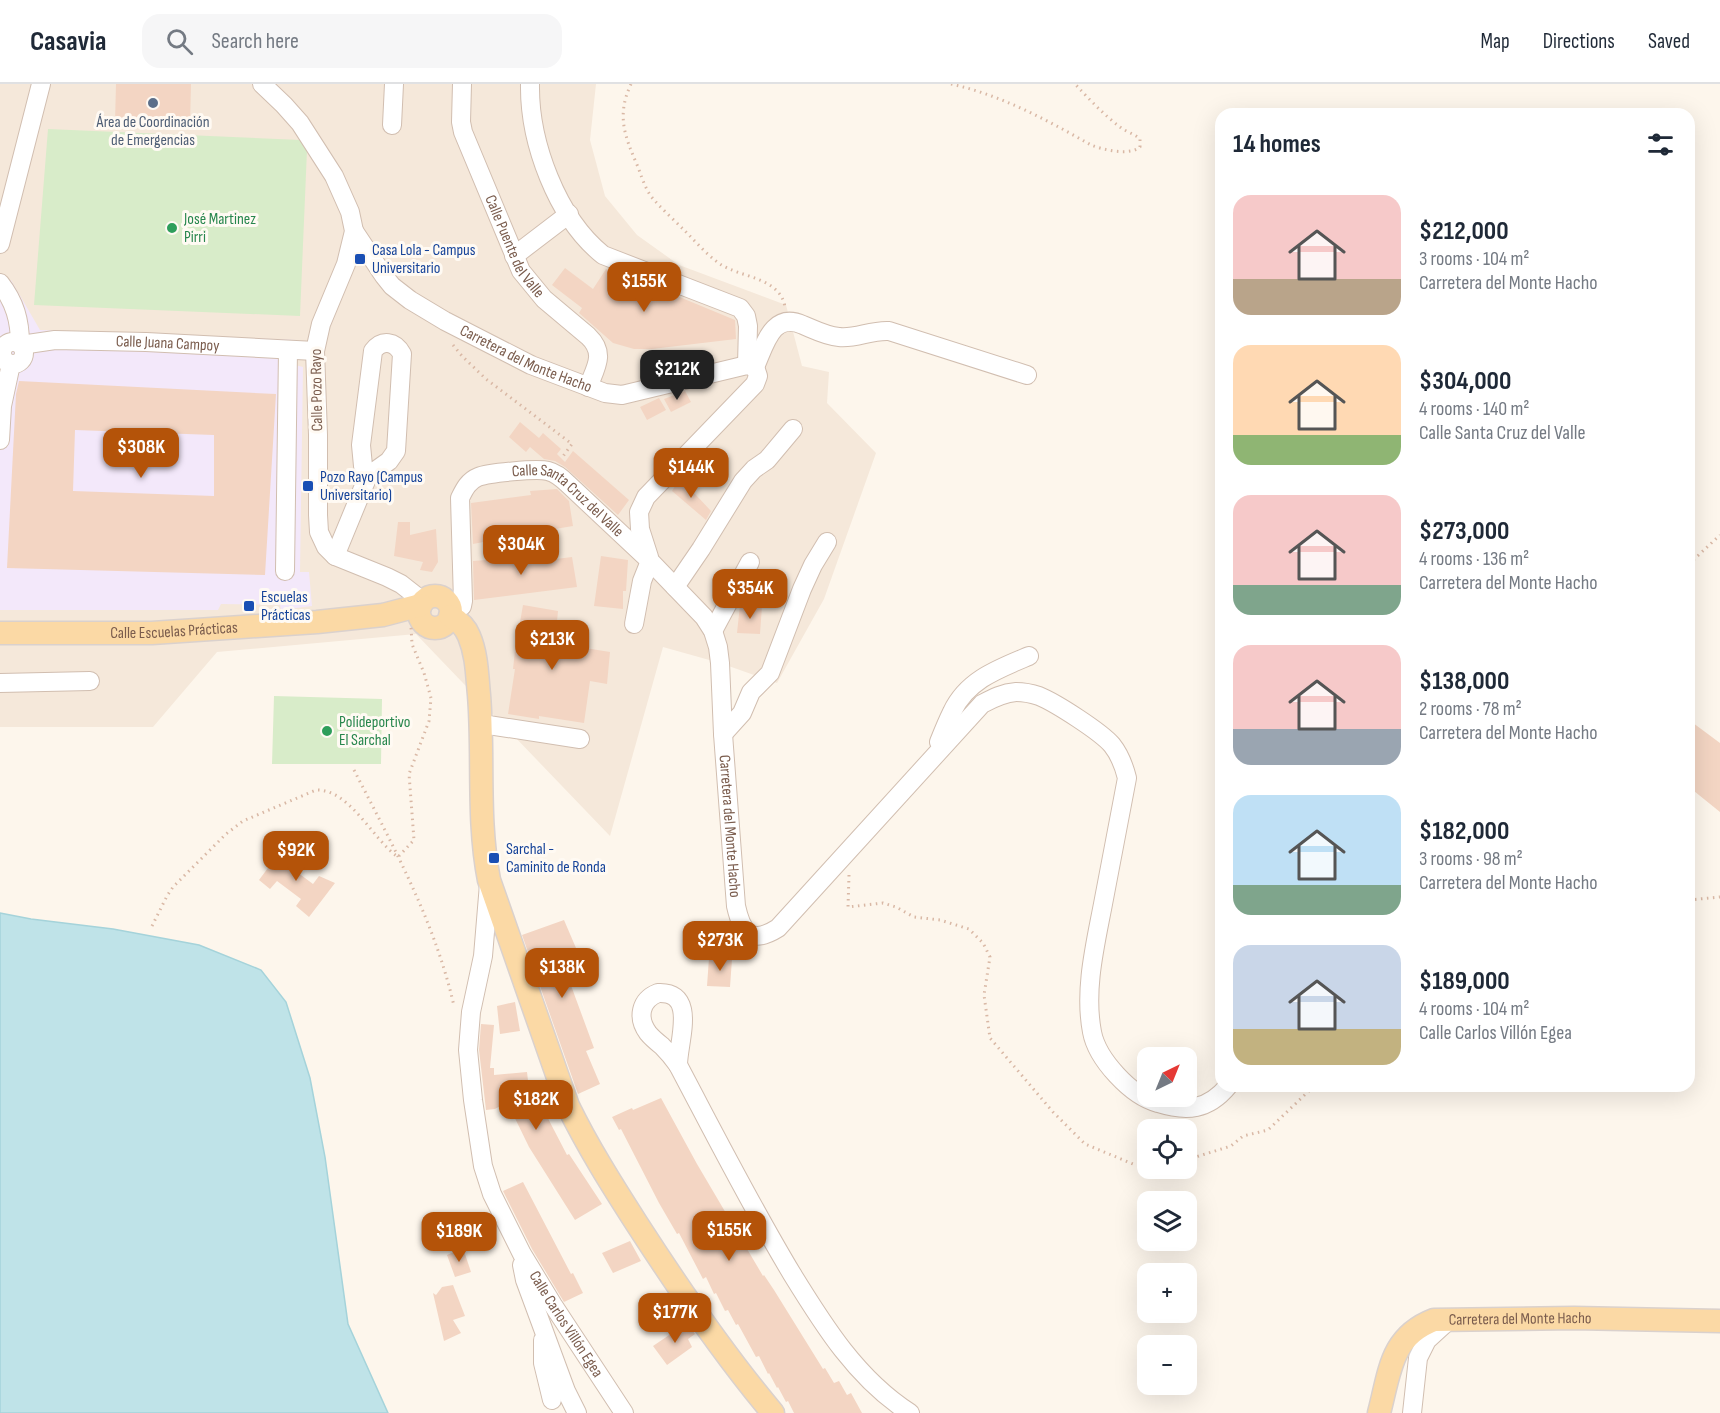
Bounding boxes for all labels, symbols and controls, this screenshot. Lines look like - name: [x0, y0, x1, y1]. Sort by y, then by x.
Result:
- search box: [142, 14, 562, 68]
- text: Casavia: [30, 25, 106, 58]
- icon: search: [163, 25, 196, 58]
- text: Search here: [211, 28, 299, 55]
- text: Map: [1480, 29, 1510, 54]
- text: Directions: [1543, 29, 1615, 54]
- text: Saved: [1648, 29, 1690, 54]
- marker: Área de Coordinación de Emergencias: [146, 96, 160, 110]
- place label: Área de Coordinación de Emergencias: [95, 113, 210, 150]
- icon: filters: [1644, 128, 1677, 161]
- text: 14 homes: [1233, 129, 1321, 160]
- street label: Calle Puente del Valle: [481, 192, 549, 302]
- place label: José Martinez Pirri: [183, 210, 256, 247]
- text: $212,000: [1419, 216, 1509, 247]
- icon: home: [1281, 219, 1353, 291]
- marker: José Martinez Pirri: [165, 221, 179, 235]
- place label: Casa Lola - Campus Universitario: [372, 241, 476, 278]
- text: 3 rooms · 104 m²: [1419, 247, 1529, 271]
- marker: Casa Lola - Campus Universitario: [353, 252, 367, 266]
- pin: $155K: [602, 262, 686, 313]
- text: $155K: [621, 269, 667, 293]
- text: Carretera del Monte Hacho: [1419, 271, 1598, 295]
- street label: Carretera del Monte Hacho: [457, 321, 595, 397]
- street label: Calle Juana Campoy: [116, 332, 220, 355]
- street label: Calle Pozo Rayo: [307, 349, 327, 431]
- pin: $212K: [635, 350, 719, 401]
- text: $212K: [654, 357, 700, 381]
- text: $304,000: [1419, 366, 1511, 397]
- icon: home: [1281, 369, 1353, 441]
- text: 4 rooms · 140 m²: [1419, 397, 1529, 421]
- text: Calle Santa Cruz del Valle: [1419, 421, 1585, 445]
- pin: $308K: [99, 428, 183, 479]
- text: $308K: [117, 435, 165, 459]
- pin: $144K: [649, 448, 733, 499]
- text: $144K: [668, 455, 714, 479]
- street label: Calle Santa Cruz del Valle: [511, 461, 628, 541]
- place label: Pozo Rayo (Campus Universitario): [320, 468, 423, 505]
- marker: Pozo Rayo (Campus Universitario): [301, 479, 315, 493]
- text: $273,000: [1419, 516, 1509, 547]
- icon: home: [1281, 519, 1353, 591]
- pin: $304K: [479, 525, 563, 576]
- text: $304K: [497, 532, 545, 556]
- text: 4 rooms · 136 m²: [1419, 547, 1529, 571]
- pin: $354K: [708, 569, 792, 620]
- text: Carretera del Monte Hacho: [1419, 571, 1598, 595]
- text: $354K: [726, 576, 774, 600]
- place label: Escuelas Prácticas: [261, 588, 311, 625]
- marker: Escuelas Prácticas: [242, 599, 256, 613]
- street label: Calle Escuelas Prácticas: [110, 618, 238, 643]
- pin: $213K: [510, 620, 594, 671]
- text: $213K: [529, 627, 575, 651]
- text: $138,000: [1419, 666, 1509, 697]
- icon: home: [1281, 669, 1353, 741]
- text: 2 rooms · 78 m²: [1419, 697, 1522, 721]
- place label: Polideportivo El Sarchal: [339, 713, 410, 750]
- text: Carretera del Monte Hacho: [1419, 721, 1598, 745]
- marker: Polideportivo El Sarchal: [320, 724, 334, 738]
- street label: Carretera del Monte Hacho: [715, 754, 745, 898]
- text: $182,000: [1419, 816, 1509, 847]
- icon: home: [1281, 819, 1353, 891]
- pin: $92K: [260, 831, 332, 882]
- text: $92K: [277, 838, 315, 862]
- place label: Sarchal - Caminito de Ronda: [506, 840, 606, 877]
- text: 3 rooms · 98 m²: [1419, 847, 1523, 871]
- marker: Sarchal - Caminito de Ronda: [487, 851, 501, 865]
- text: Carretera del Monte Hacho: [1419, 871, 1598, 895]
- pin: $273K: [678, 921, 762, 972]
- text: $273K: [697, 928, 743, 952]
- pin: $138K: [520, 948, 604, 999]
- text: $138K: [539, 955, 585, 979]
- text: $189,000: [1419, 966, 1510, 997]
- icon: home: [1281, 969, 1353, 1041]
- text: 4 rooms · 104 m²: [1419, 997, 1529, 1021]
- text: Calle Carlos Villón Egea: [1419, 1021, 1572, 1045]
- north arrow: [1137, 1047, 1197, 1107]
- map controls: [1137, 1047, 1197, 1395]
- pin: $182K: [494, 1080, 578, 1131]
- text: $182K: [513, 1087, 559, 1111]
- button: locate: [1137, 1119, 1197, 1179]
- button: layers: [1137, 1191, 1197, 1251]
- pin: $155K: [687, 1211, 771, 1262]
- pin: $189K: [417, 1212, 501, 1263]
- text: $155K: [706, 1218, 752, 1242]
- text: $189K: [436, 1219, 482, 1243]
- button: +: [1137, 1263, 1197, 1323]
- street label: Calle Carlos Villón Egea: [525, 1268, 607, 1381]
- pin: $177K: [633, 1293, 717, 1344]
- text: $177K: [652, 1300, 698, 1324]
- street label: Carretera del Monte Hacho: [1448, 1308, 1592, 1329]
- button: −: [1137, 1335, 1197, 1395]

